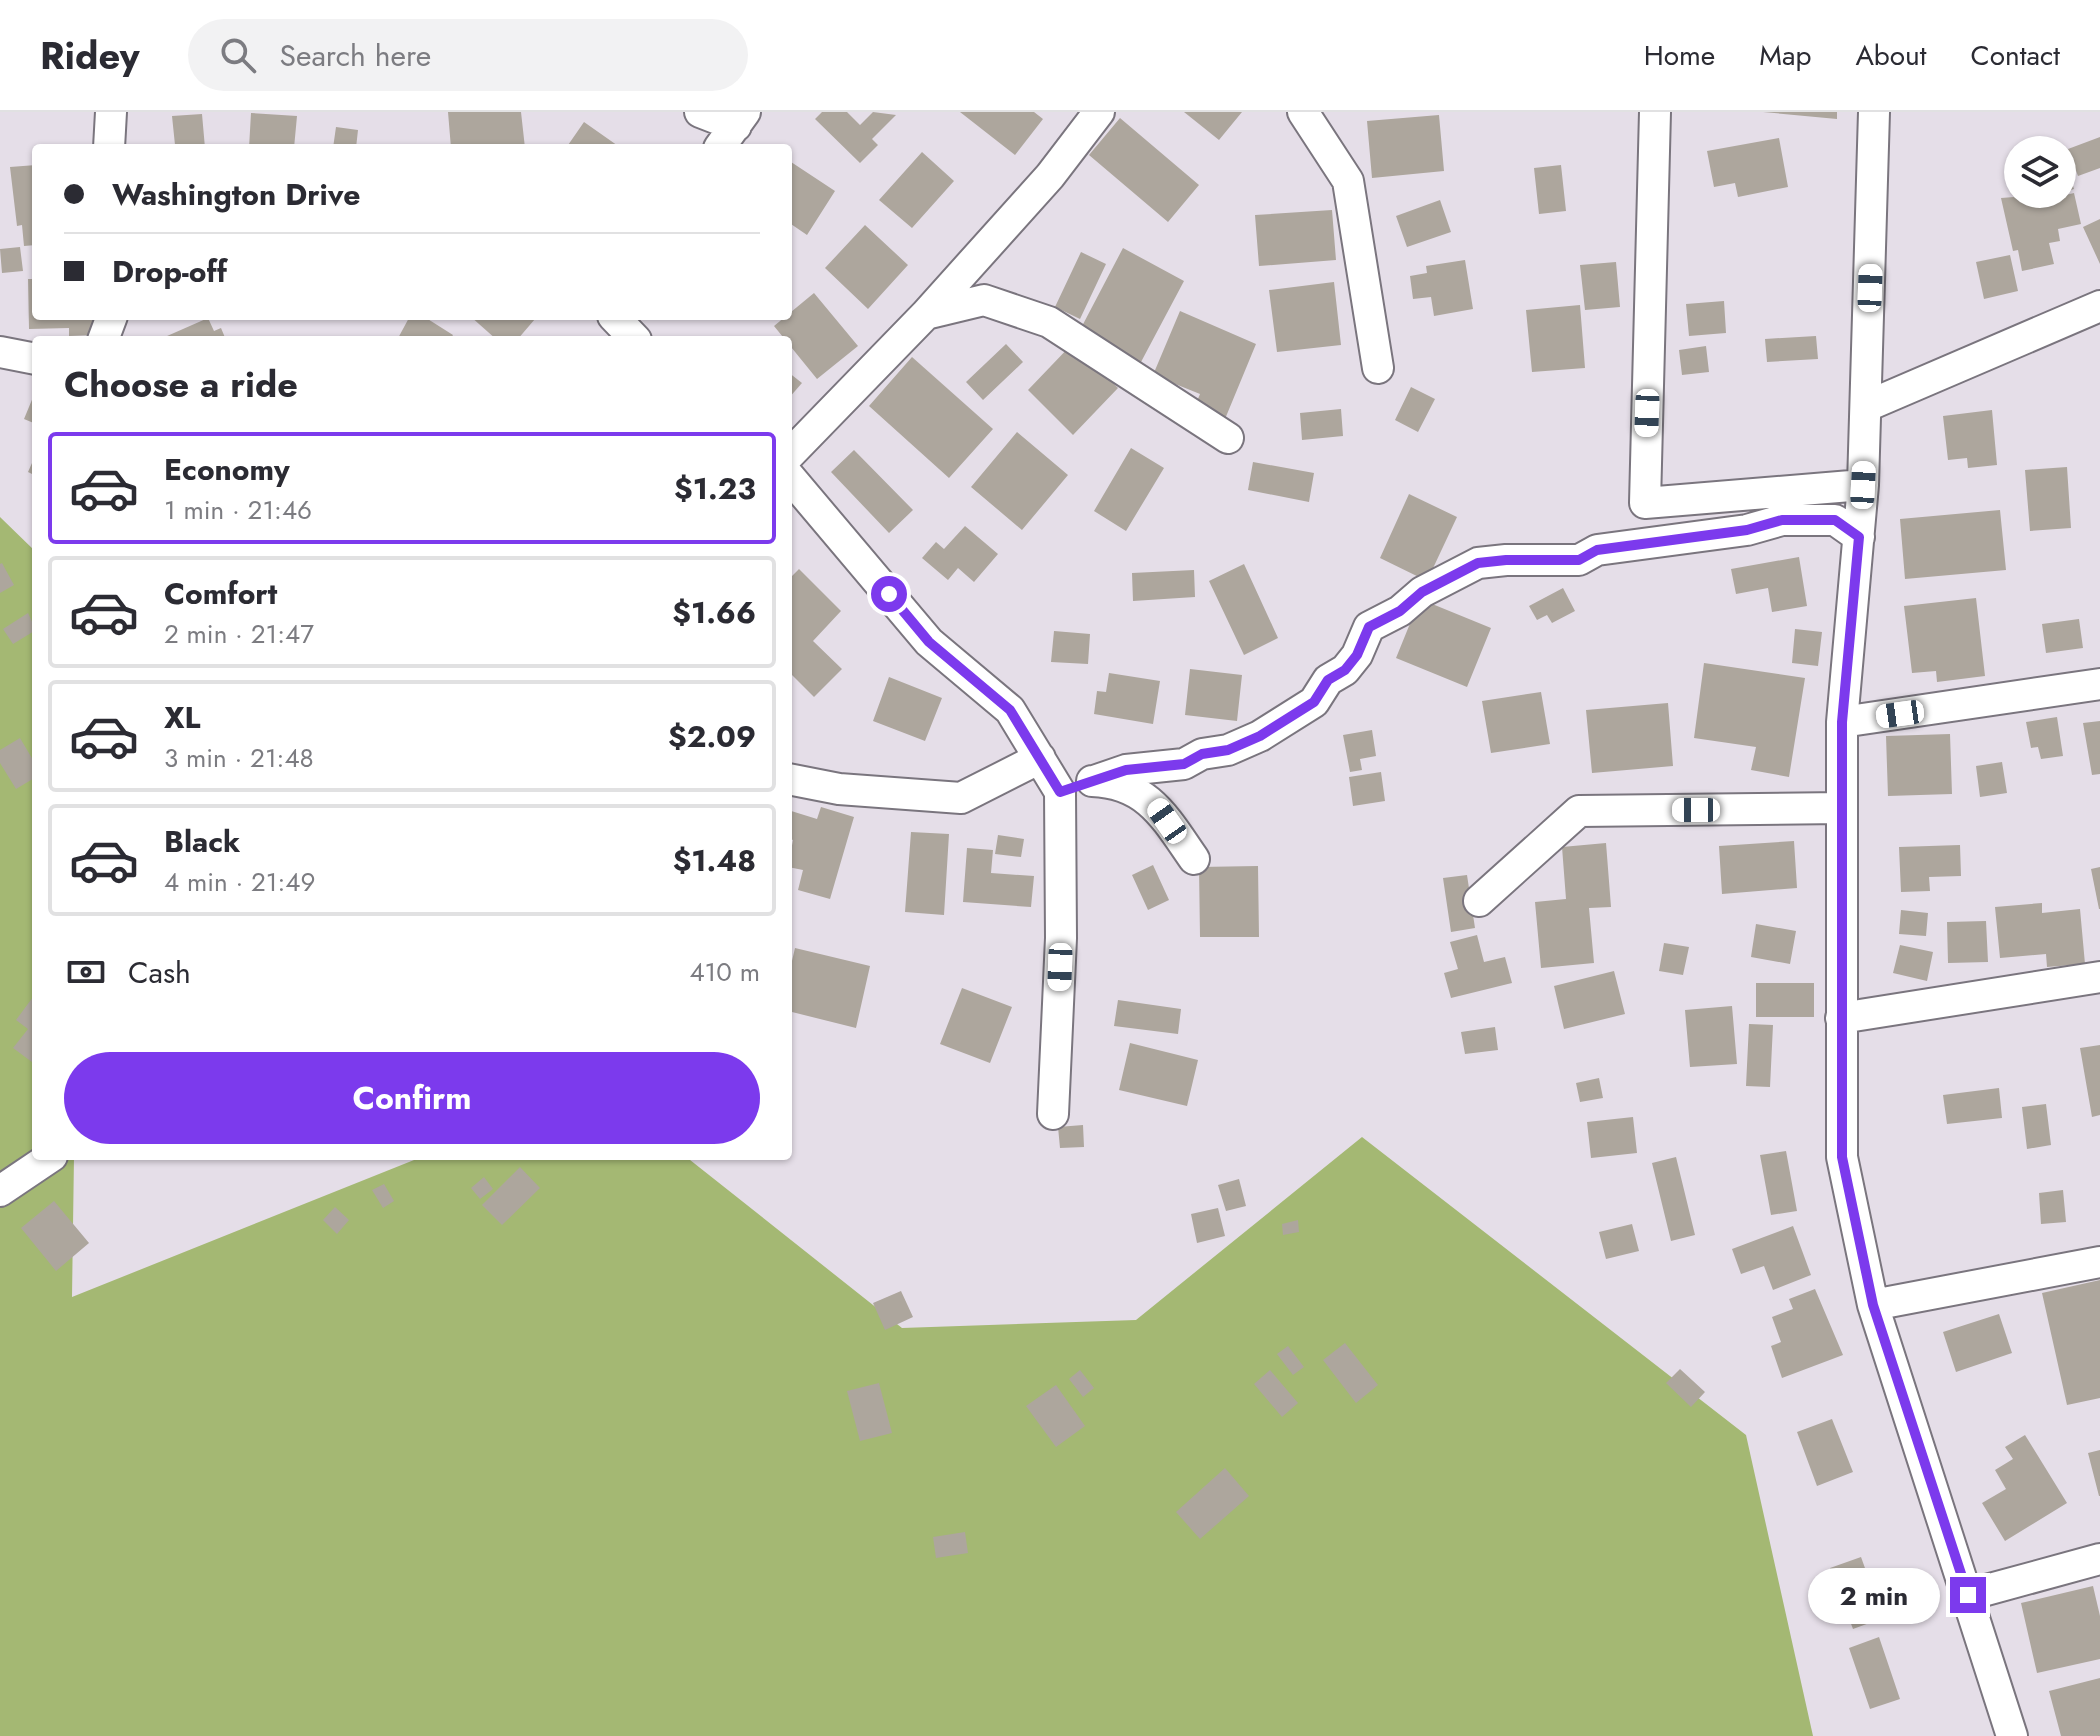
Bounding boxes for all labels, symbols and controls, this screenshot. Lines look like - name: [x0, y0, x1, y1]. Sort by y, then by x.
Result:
- search box: [188, 19, 748, 91]
- text: Ridey: [40, 28, 140, 83]
- icon: search: [216, 33, 260, 77]
- text: Search here: [280, 34, 431, 77]
- text: Home: [1644, 35, 1715, 76]
- text: Map: [1759, 35, 1811, 76]
- text: About: [1855, 35, 1927, 76]
- text: Contact: [1971, 35, 2060, 76]
- map controls: [2004, 136, 2076, 208]
- button: layers: [2004, 136, 2076, 208]
- text: Washington Drive: [112, 173, 360, 216]
- text: Drop-off: [112, 250, 227, 293]
- car: [1857, 264, 1883, 312]
- text: Choose a ride: [64, 358, 298, 410]
- car: [1634, 389, 1660, 437]
- text: Economy: [164, 448, 290, 491]
- icon: car: [68, 452, 140, 524]
- car: [1850, 460, 1876, 510]
- text: $1.23: [674, 467, 756, 510]
- text: 1 min · 21:46: [164, 491, 312, 529]
- text: Comfort: [164, 572, 277, 615]
- icon: car: [68, 576, 140, 648]
- route start: [871, 576, 907, 612]
- text: $1.66: [672, 591, 756, 634]
- text: 2 min · 21:47: [164, 615, 314, 653]
- text: XL: [164, 696, 200, 739]
- car: [1875, 699, 1925, 729]
- icon: car: [68, 700, 140, 772]
- text: $2.09: [668, 715, 756, 758]
- text: 3 min · 21:48: [164, 739, 314, 777]
- car: [1143, 794, 1191, 848]
- car: [1672, 798, 1720, 822]
- text: Black: [164, 820, 240, 863]
- icon: car: [68, 824, 140, 896]
- text: $1.48: [673, 839, 756, 882]
- text: 4 min · 21:49: [164, 863, 315, 901]
- car: [1047, 943, 1073, 991]
- icon: cash: [64, 950, 108, 994]
- text: Cash: [128, 951, 191, 994]
- text: 410 m: [689, 953, 760, 991]
- button: Confirm: [64, 1052, 760, 1144]
- callout: 2 min: [1808, 1567, 1940, 1623]
- text: 2 min: [1840, 1577, 1908, 1615]
- route end: [1950, 1577, 1986, 1613]

